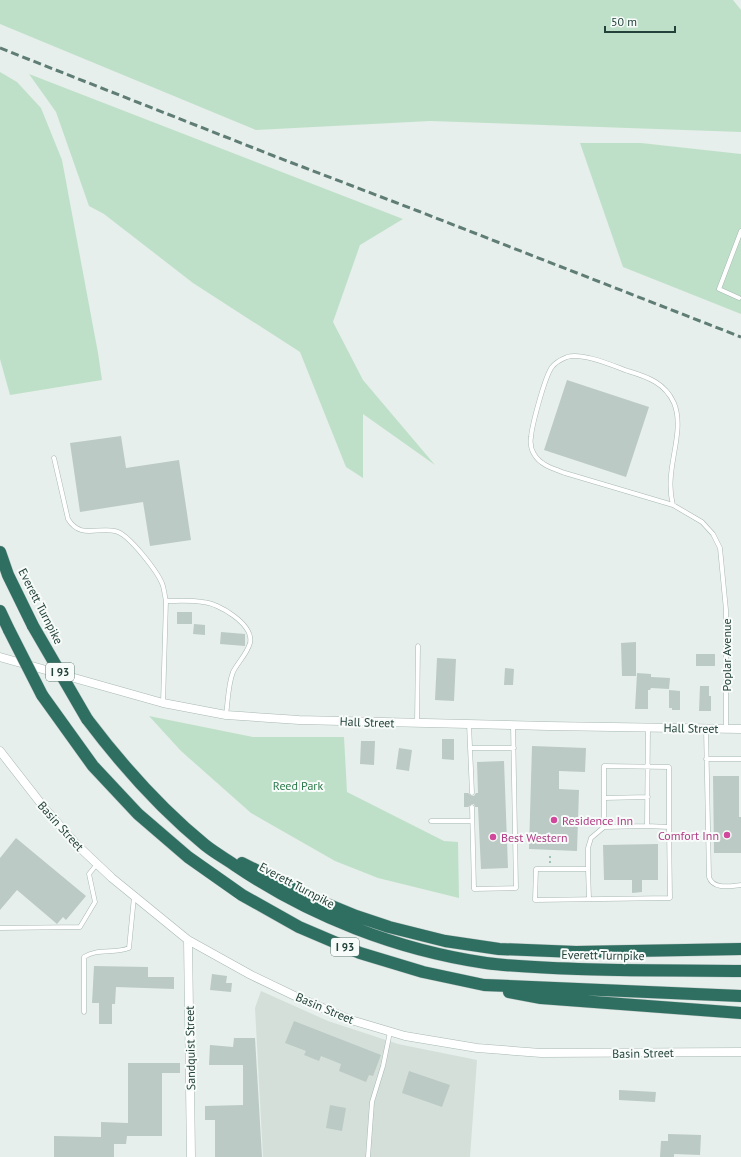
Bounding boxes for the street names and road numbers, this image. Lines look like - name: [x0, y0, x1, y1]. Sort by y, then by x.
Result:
- street label: Everett Turnpike: [15, 566, 67, 646]
- street label: Poplar Avenue: [719, 618, 734, 692]
- road number: I 93: [46, 663, 74, 681]
- street label: Hall Street: [339, 714, 395, 730]
- street label: Hall Street: [663, 720, 719, 736]
- street label: Basin Street: [35, 798, 87, 854]
- street label: Everett Turnpike: [257, 859, 337, 911]
- road number: I 93: [331, 938, 359, 956]
- street label: Everett Turnpike: [561, 947, 645, 963]
- street label: Basin Street: [294, 989, 356, 1027]
- street label: Sandquist Street: [182, 1006, 198, 1090]
- street label: Basin Street: [612, 1045, 674, 1061]

